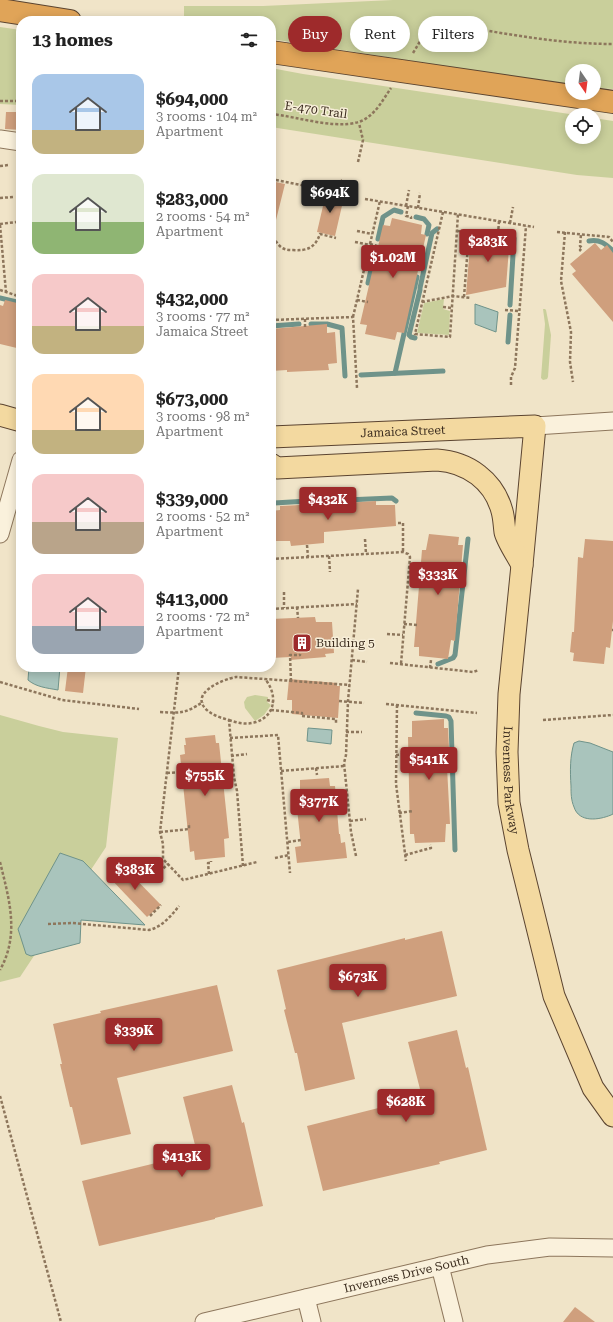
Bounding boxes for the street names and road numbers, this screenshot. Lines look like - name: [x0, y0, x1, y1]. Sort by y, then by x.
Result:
- street label: E-470 Trail: [284, 99, 348, 121]
- street label: Jamaica Street: [360, 423, 446, 440]
- street label: Inverness Parkway: [500, 726, 522, 836]
- street label: Inverness Drive South: [342, 1252, 471, 1296]

